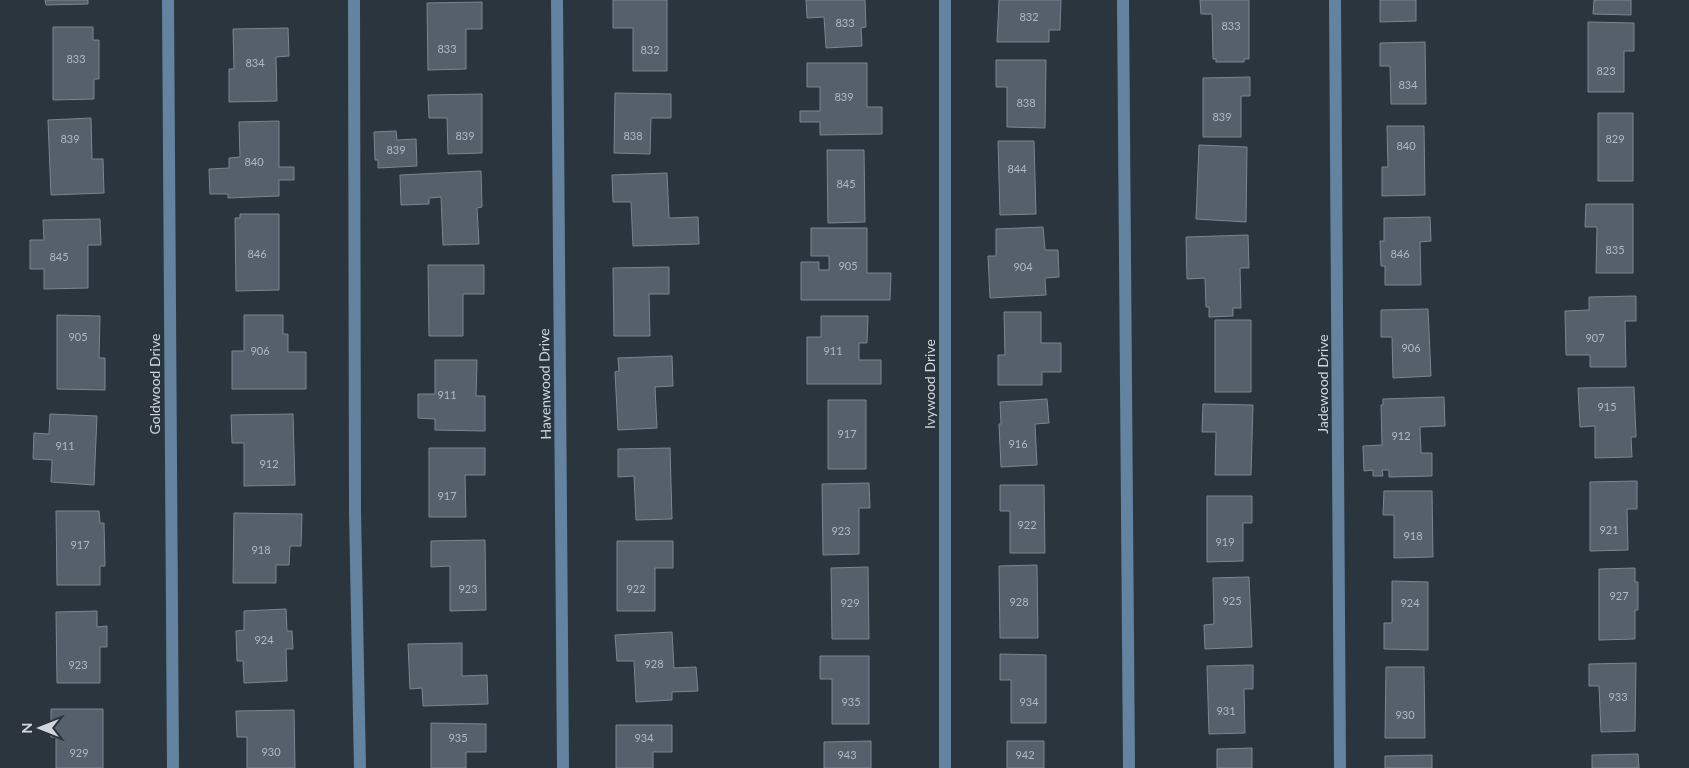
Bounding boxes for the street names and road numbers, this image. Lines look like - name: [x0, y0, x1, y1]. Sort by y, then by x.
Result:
- street label: Havenwood Drive: [535, 328, 554, 440]
- street label: Goldwood Drive: [146, 334, 163, 434]
- street label: Jadewood Drive: [1314, 334, 1331, 434]
- street label: Ivywood Drive: [921, 339, 938, 429]

